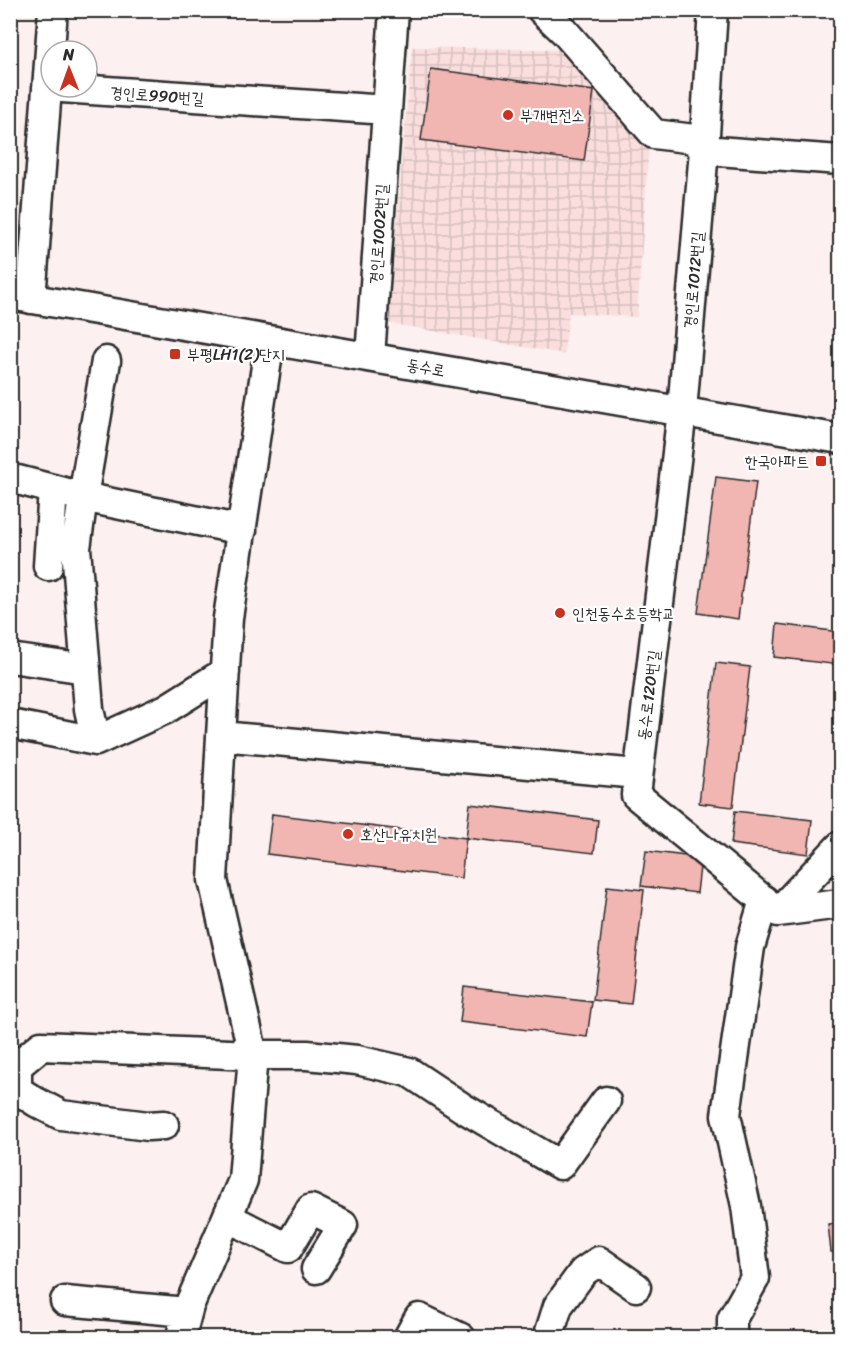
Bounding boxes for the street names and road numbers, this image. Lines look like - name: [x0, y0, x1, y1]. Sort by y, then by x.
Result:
- street label: 경인로990번길: [109, 78, 205, 113]
- street label: 경인로1002번길: [361, 183, 396, 285]
- street label: 경인로1012번길: [675, 230, 712, 330]
- street label: 동수로: [404, 350, 447, 385]
- street label: 동수로120번길: [629, 648, 668, 742]

